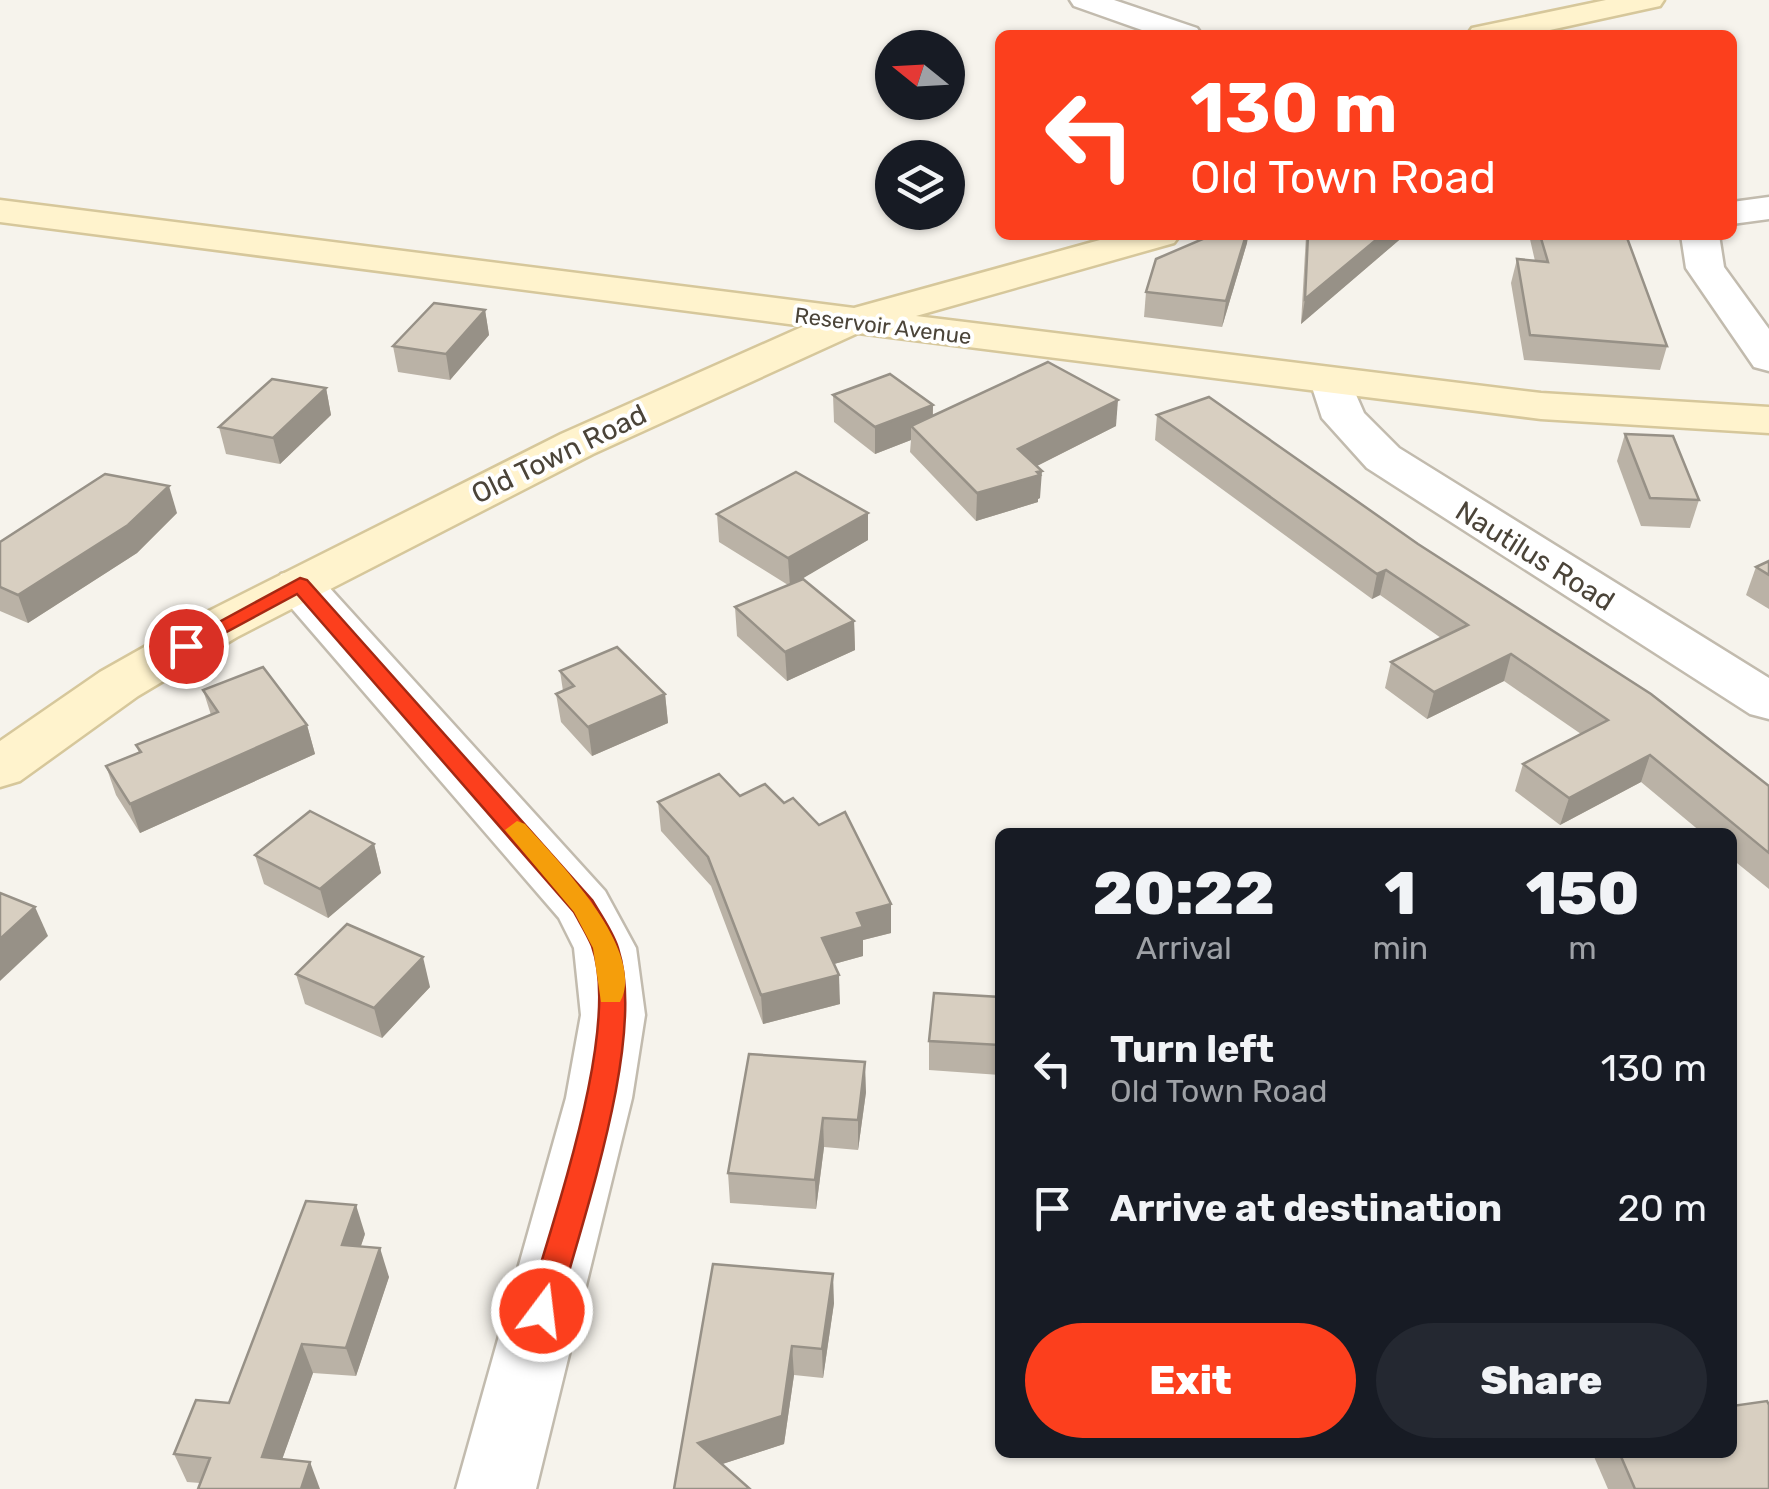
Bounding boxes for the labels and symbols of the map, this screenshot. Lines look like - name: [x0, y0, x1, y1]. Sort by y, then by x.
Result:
- north arrow: [875, 30, 965, 120]
- street label: Reservoir Avenue: [793, 302, 973, 350]
- street label: Old Town Road: [466, 397, 652, 511]
- street label: Nautilus Road: [1450, 494, 1620, 618]
- pin: [144, 604, 229, 689]
- position arrow: [490, 1259, 594, 1363]

